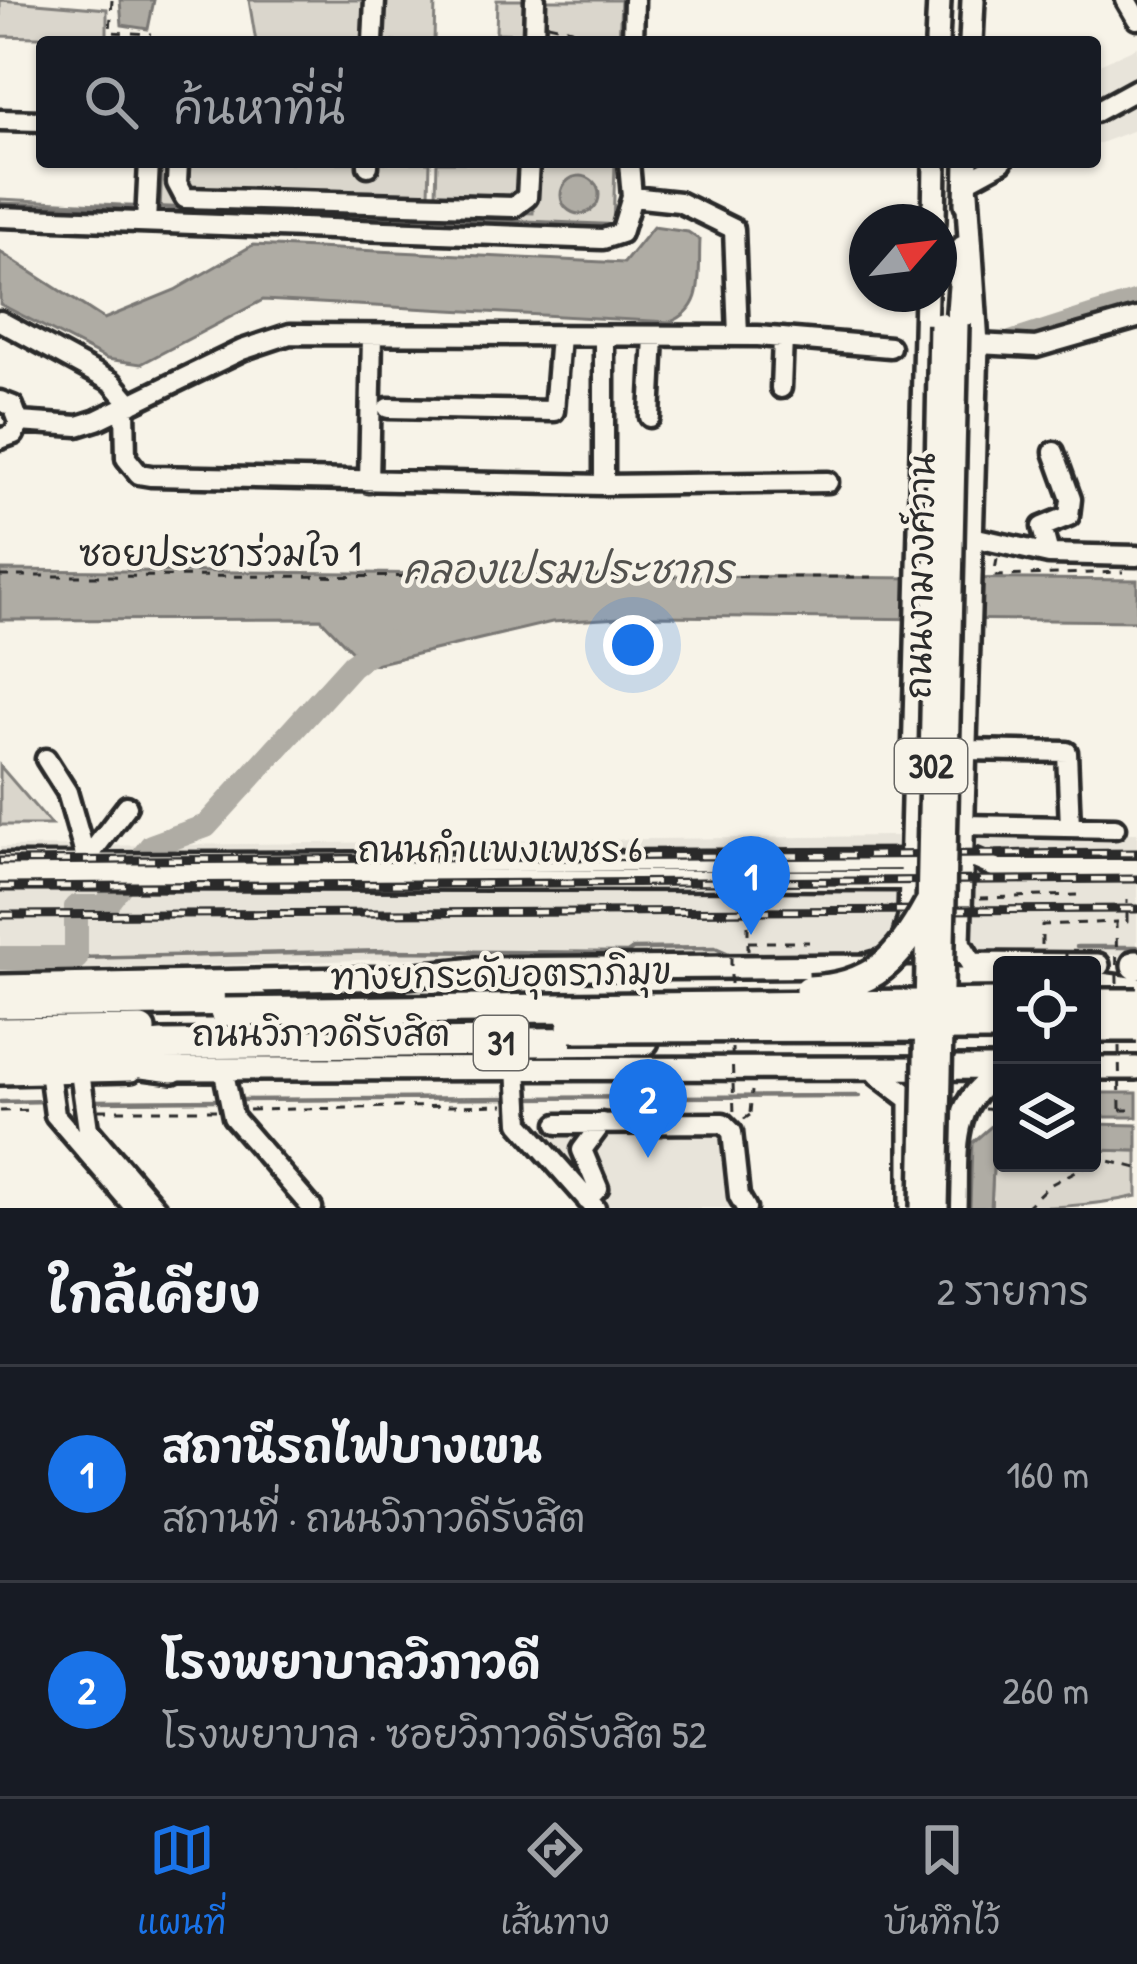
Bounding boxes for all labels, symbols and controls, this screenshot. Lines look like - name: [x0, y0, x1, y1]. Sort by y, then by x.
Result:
- search box: [36, 36, 1101, 168]
- icon: search: [78, 69, 144, 135]
- text: ค้นหาที่นี่: [174, 77, 345, 138]
- north arrow: [849, 204, 957, 312]
- street label: ถนนงามวงศ์วาน: [892, 453, 946, 699]
- street label: ซอยประชาร่วมใจ 1: [79, 528, 361, 577]
- water label: คลองเปรมประชากร: [403, 542, 737, 595]
- your location: [603, 615, 663, 675]
- road number: 302: [895, 739, 967, 793]
- street label: ถนนกำแพงเพชร 6: [357, 824, 643, 873]
- pin: 1: [712, 836, 790, 935]
- street label: ทางยกระดับอุตราภิมุข: [330, 946, 672, 1004]
- map controls: [993, 956, 1101, 1172]
- button: locate: [993, 956, 1101, 1064]
- street label: ถนนวิภาวดีรังสิต: [192, 1008, 450, 1057]
- road number: 31: [474, 1016, 528, 1070]
- pin: 2: [609, 1059, 687, 1158]
- button: layers: [993, 1064, 1101, 1172]
- text: ใกล้เคียง: [48, 1259, 260, 1328]
- text: 2 รายการ: [937, 1264, 1089, 1317]
- text: สถานีรถไฟบางเขน: [162, 1415, 542, 1476]
- text: 1: [80, 1447, 94, 1500]
- text: 160 m: [1006, 1447, 1089, 1500]
- text: สถานที่ · ถนนวิภาวดีรังสิต: [162, 1491, 586, 1544]
- text: โรงพยาบาลวิภาวดี: [162, 1631, 541, 1692]
- text: 2: [78, 1663, 96, 1716]
- text: 260 m: [1002, 1663, 1089, 1716]
- text: โรงพยาบาล · ซอยวิภาวดีรังสิต 52: [162, 1707, 707, 1760]
- tab: แผนที่: [137, 1817, 226, 1947]
- tab: เส้นทาง: [500, 1817, 610, 1947]
- tab: บันทึกไว้: [884, 1817, 1000, 1947]

